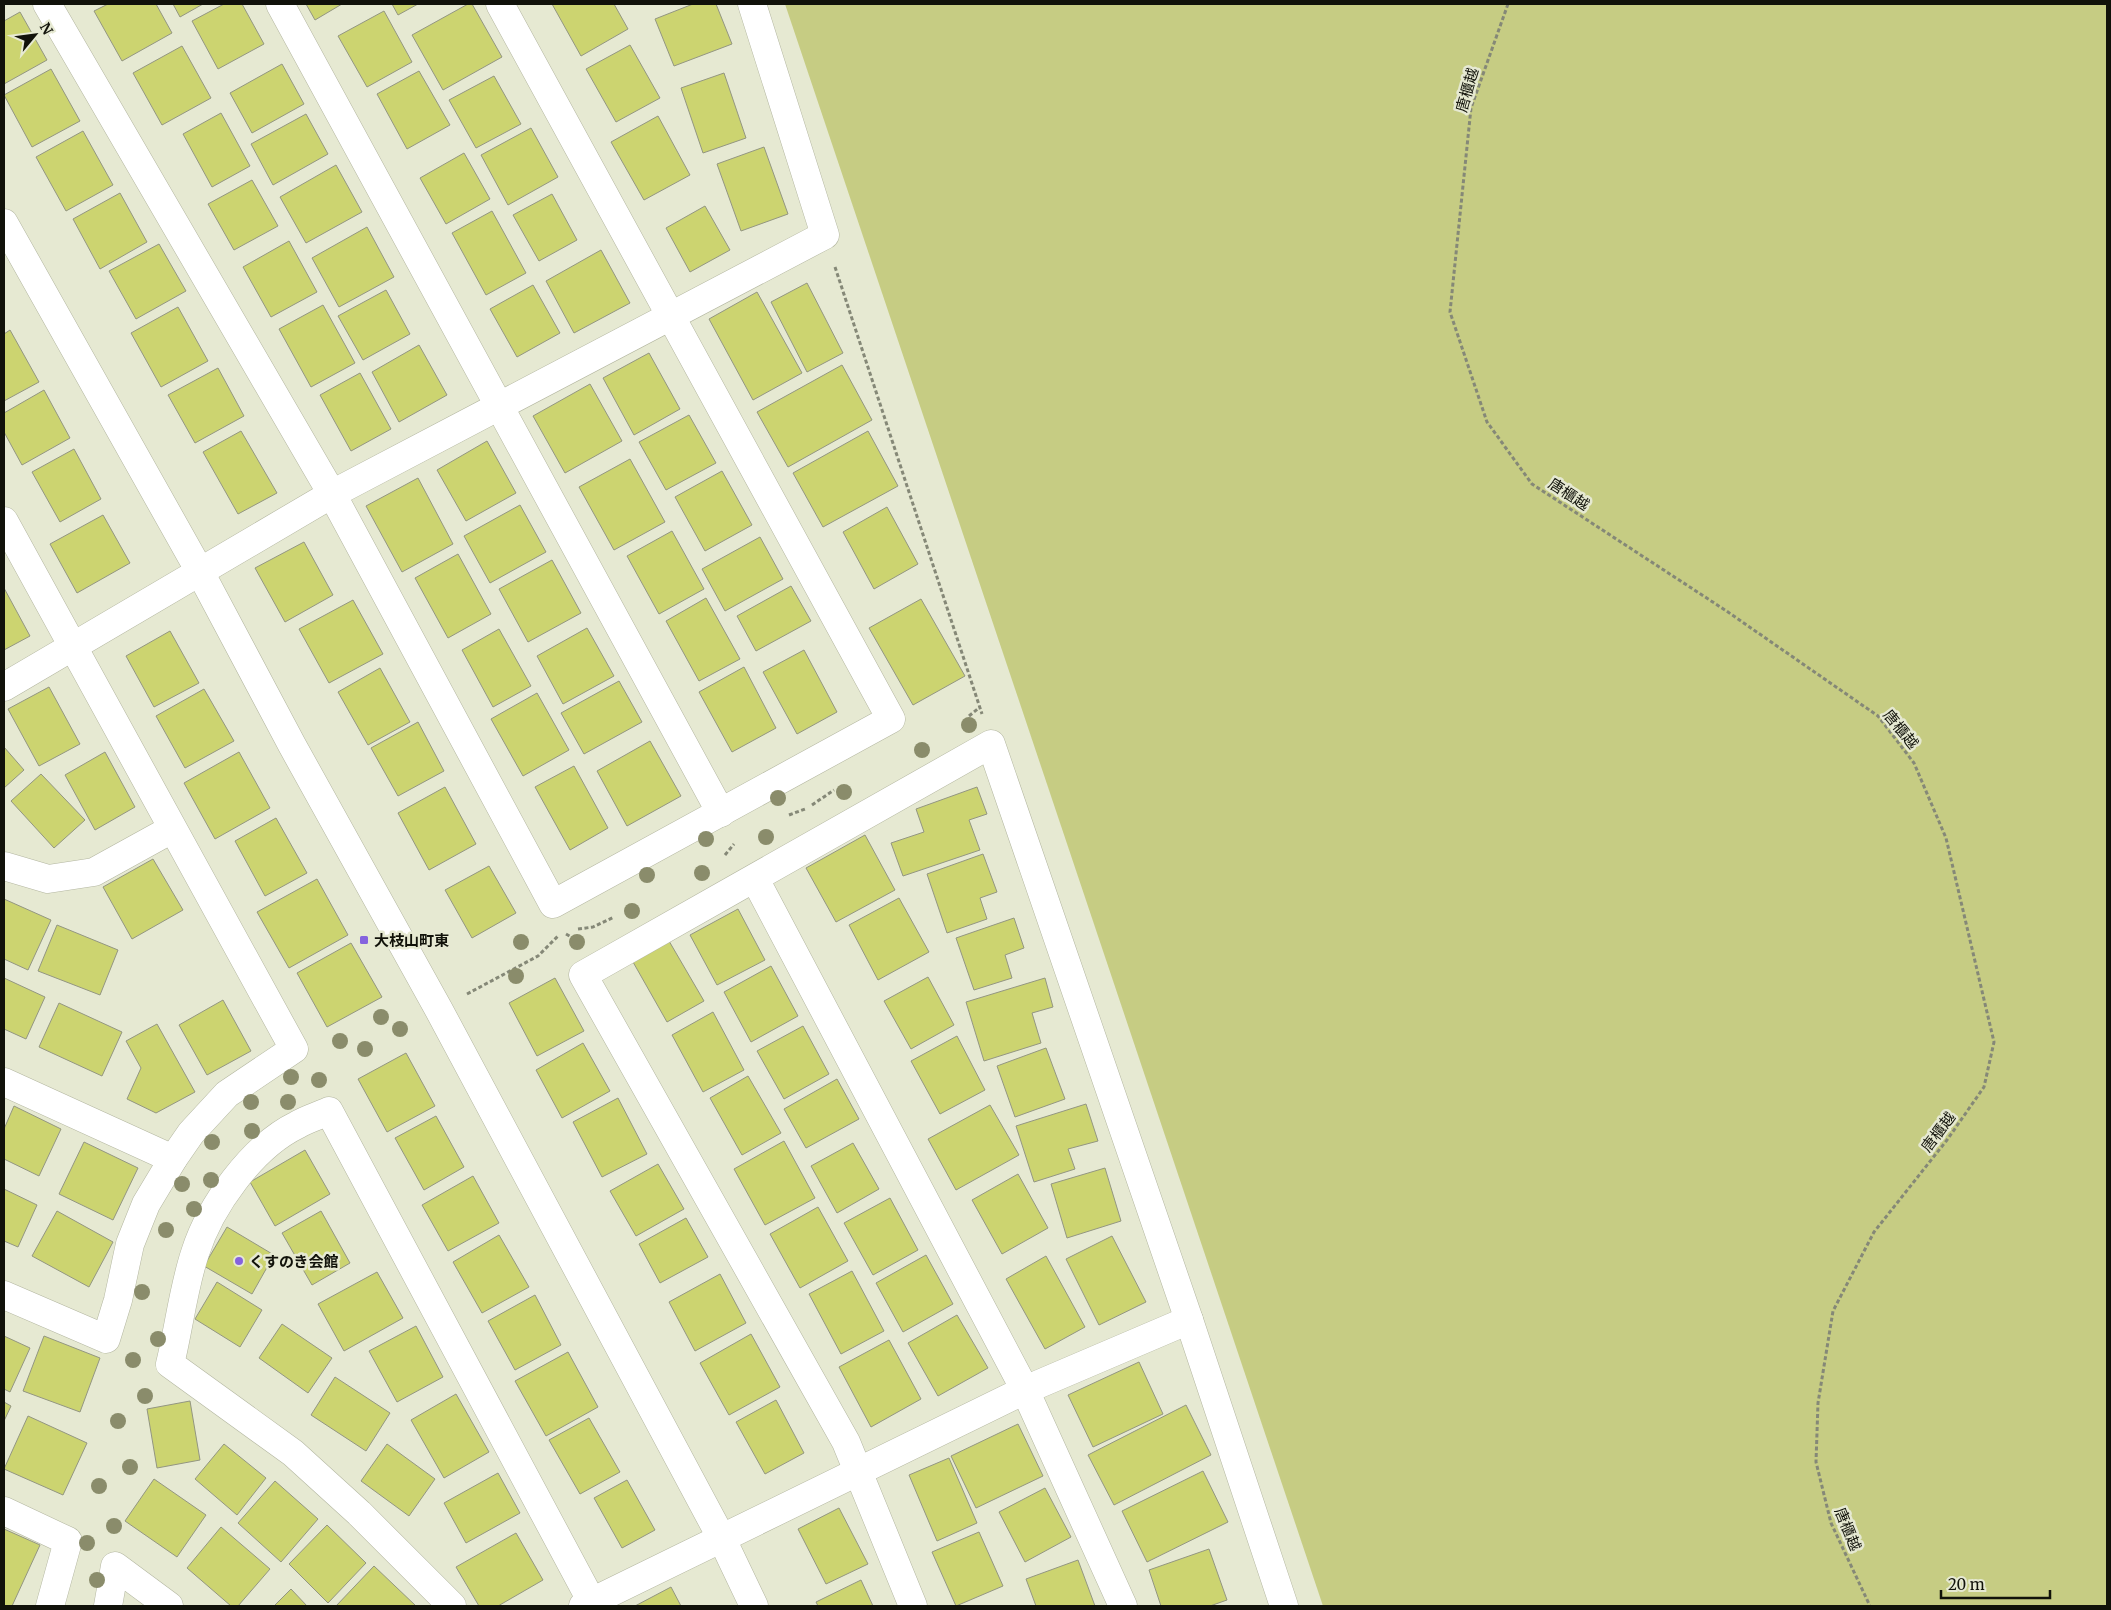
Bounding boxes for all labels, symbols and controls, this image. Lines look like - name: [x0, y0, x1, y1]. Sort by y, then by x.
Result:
- north arrow: [10, 10, 60, 60]
- text: N: [36, 19, 57, 38]
- street label: 唐櫃越: [1452, 66, 1482, 114]
- street label: 唐櫃越: [1545, 474, 1593, 514]
- street label: 唐櫃越: [1879, 706, 1923, 752]
- place label: 大枝山町東: [374, 931, 449, 950]
- marker: 大枝山町東: [358, 934, 370, 946]
- street label: 唐櫃越: [1917, 1108, 1959, 1156]
- place label: くすのき会館: [249, 1252, 339, 1271]
- marker: くすのき会館: [233, 1255, 245, 1267]
- street label: 唐櫃越: [1831, 1505, 1865, 1553]
- scale bar: [1941, 1568, 2050, 1600]
- text: 20 m: [1948, 1575, 1985, 1594]

